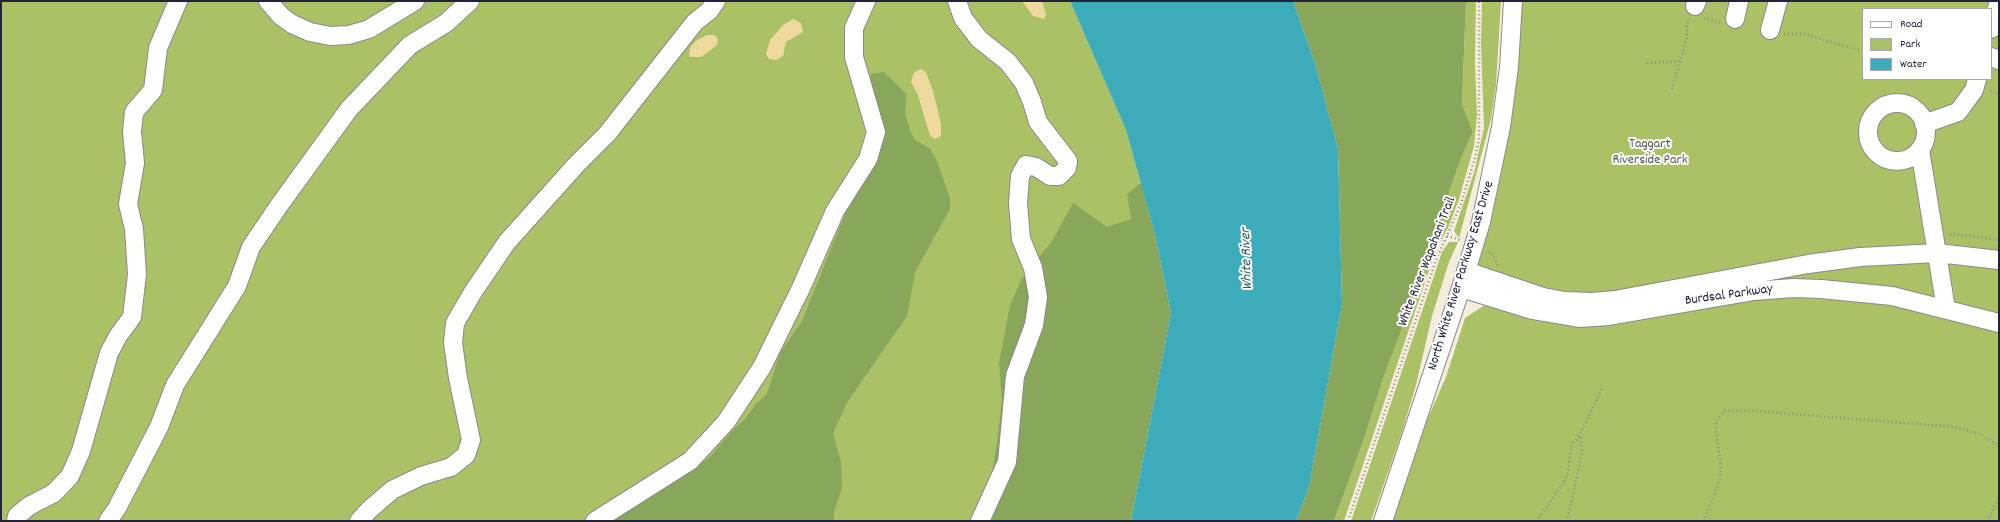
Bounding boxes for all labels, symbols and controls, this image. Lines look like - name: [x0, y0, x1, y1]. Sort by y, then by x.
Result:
- legend: [1862, 8, 1992, 80]
- text: Road: [1900, 16, 1922, 33]
- text: Park: [1900, 36, 1920, 53]
- text: Water: [1900, 56, 1927, 73]
- park label: Taggart Riverside Park: [1613, 137, 1687, 170]
- street label: North White River Parkway East Drive: [1425, 179, 1499, 373]
- street label: White River Wapahani Trail: [1396, 195, 1460, 329]
- water label: White River: [1238, 228, 1258, 290]
- street label: Burdsal Parkway: [1684, 282, 1774, 310]

